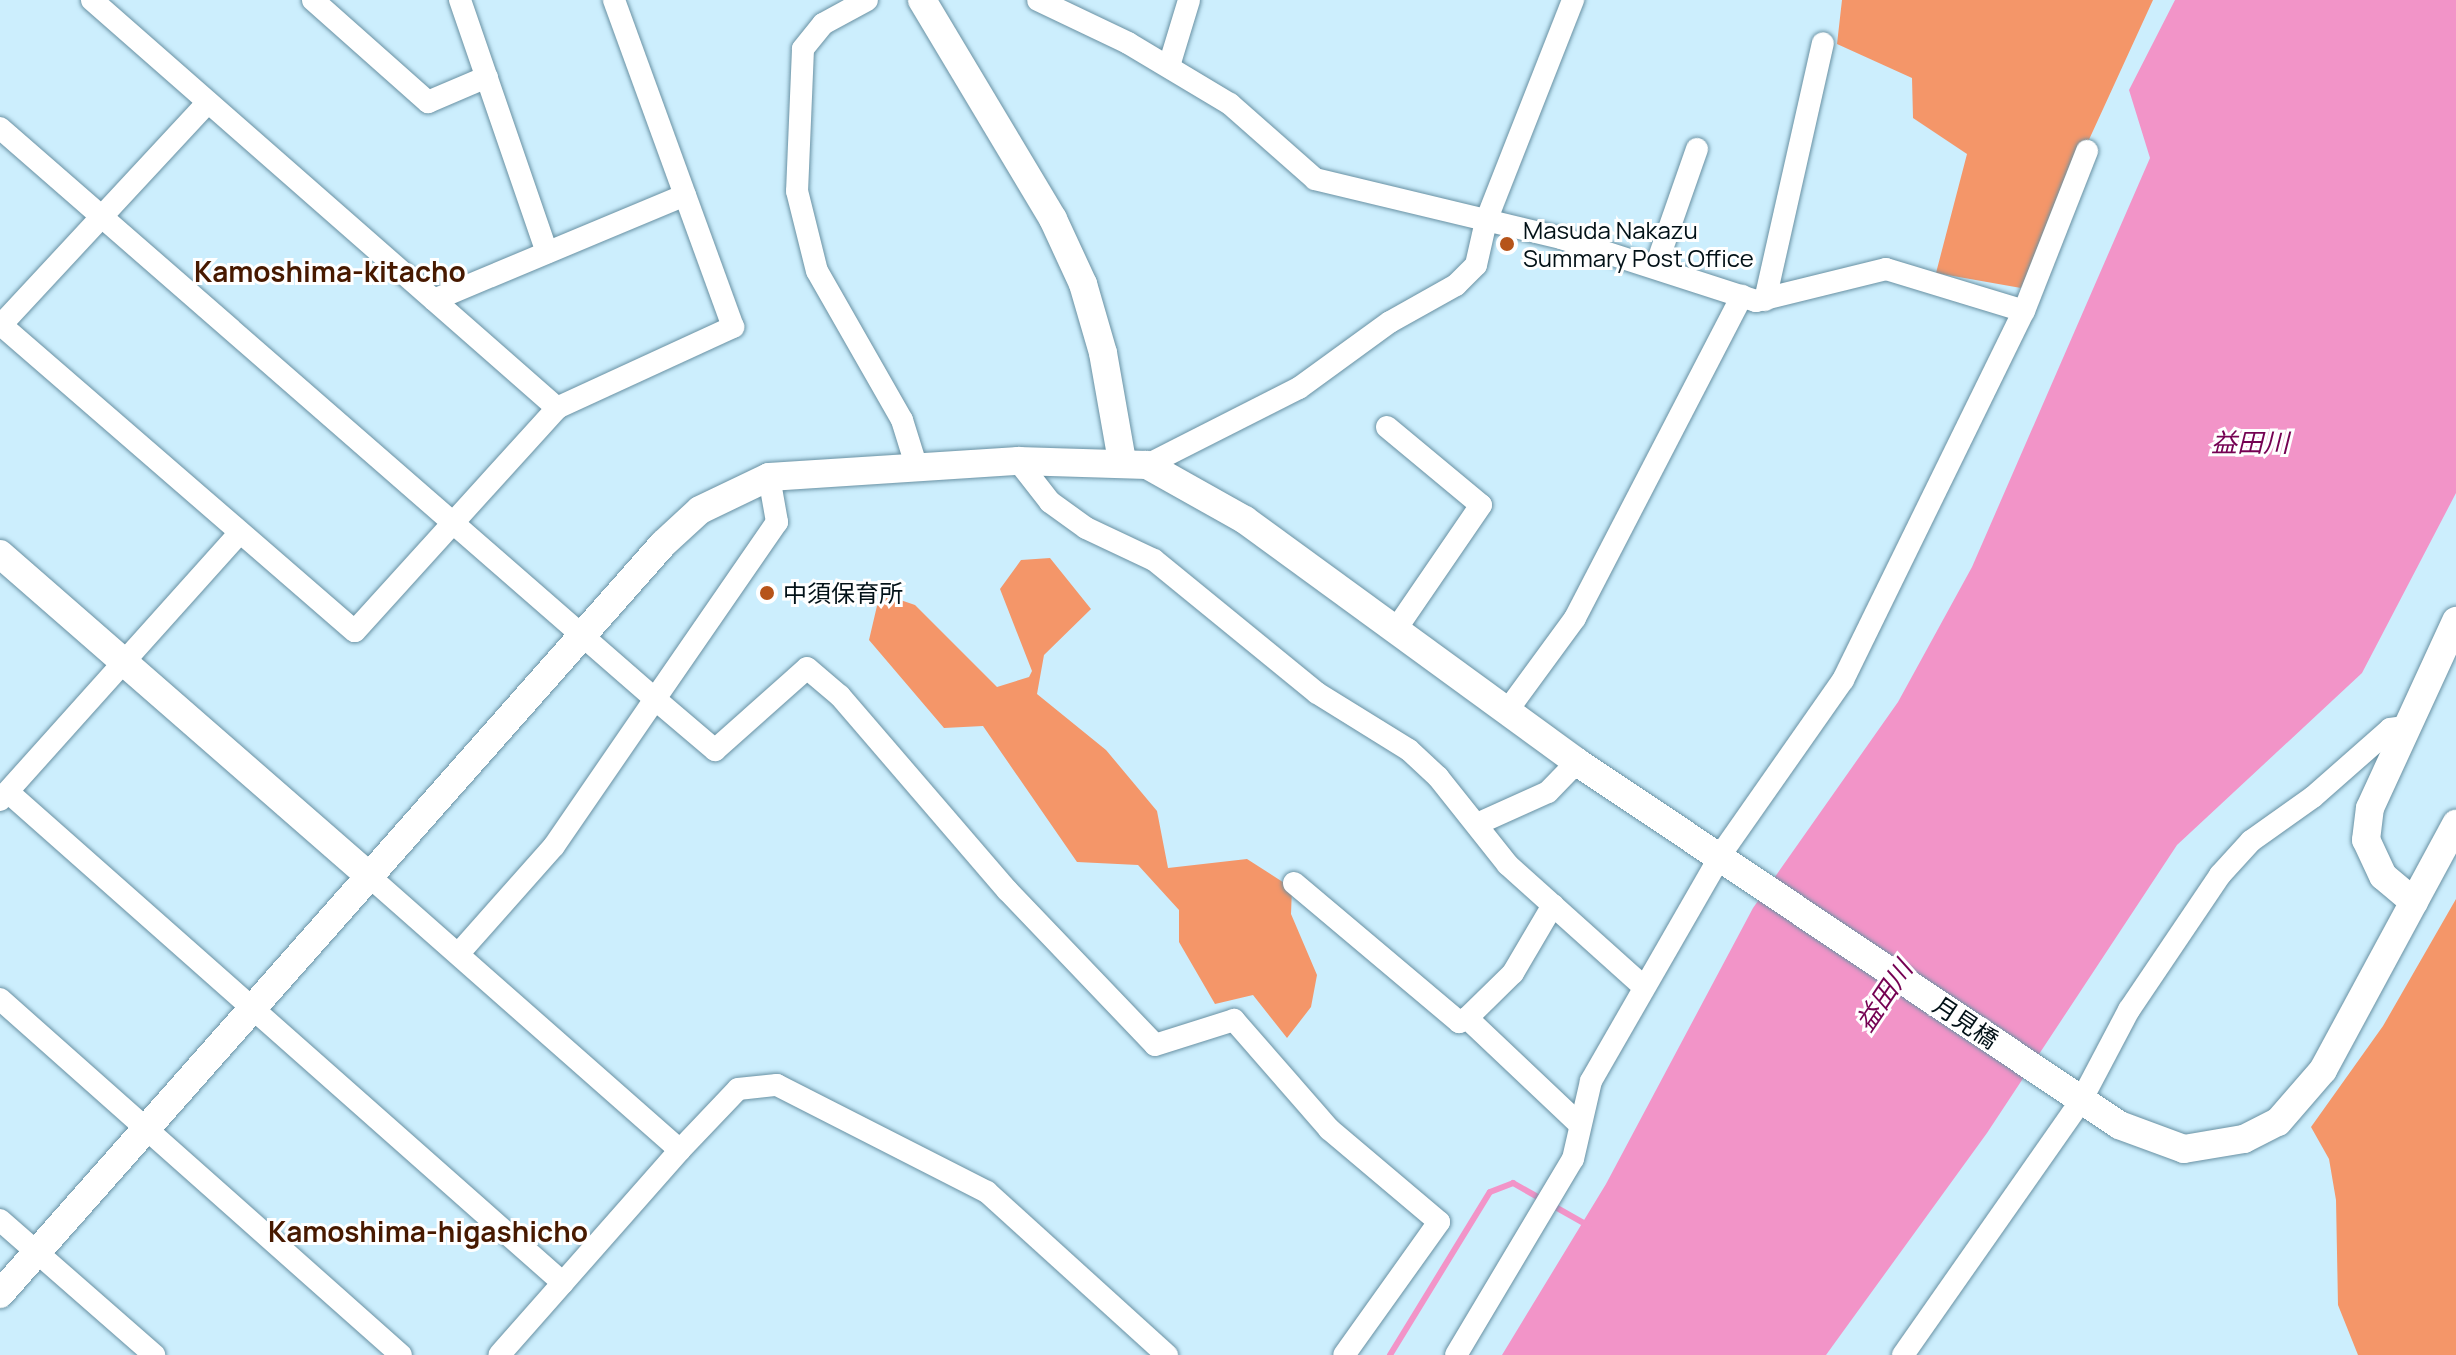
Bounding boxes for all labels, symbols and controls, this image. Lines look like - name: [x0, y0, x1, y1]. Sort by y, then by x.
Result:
- place label: Masuda Nakazu Summary Post Office: [1523, 216, 1754, 272]
- marker: Masuda Nakazu Summary Post Office: [1498, 235, 1516, 253]
- district label: Kamoshima-kitacho: [194, 254, 466, 288]
- water label: 益田川: [2211, 427, 2289, 459]
- place label: 中須保育所: [783, 579, 903, 607]
- marker: 中須保育所: [758, 584, 776, 602]
- water label: 益田川: [1849, 955, 1919, 1037]
- street label: 月見橋: [1928, 990, 2004, 1054]
- district label: Kamoshima-higashicho: [268, 1214, 588, 1248]

